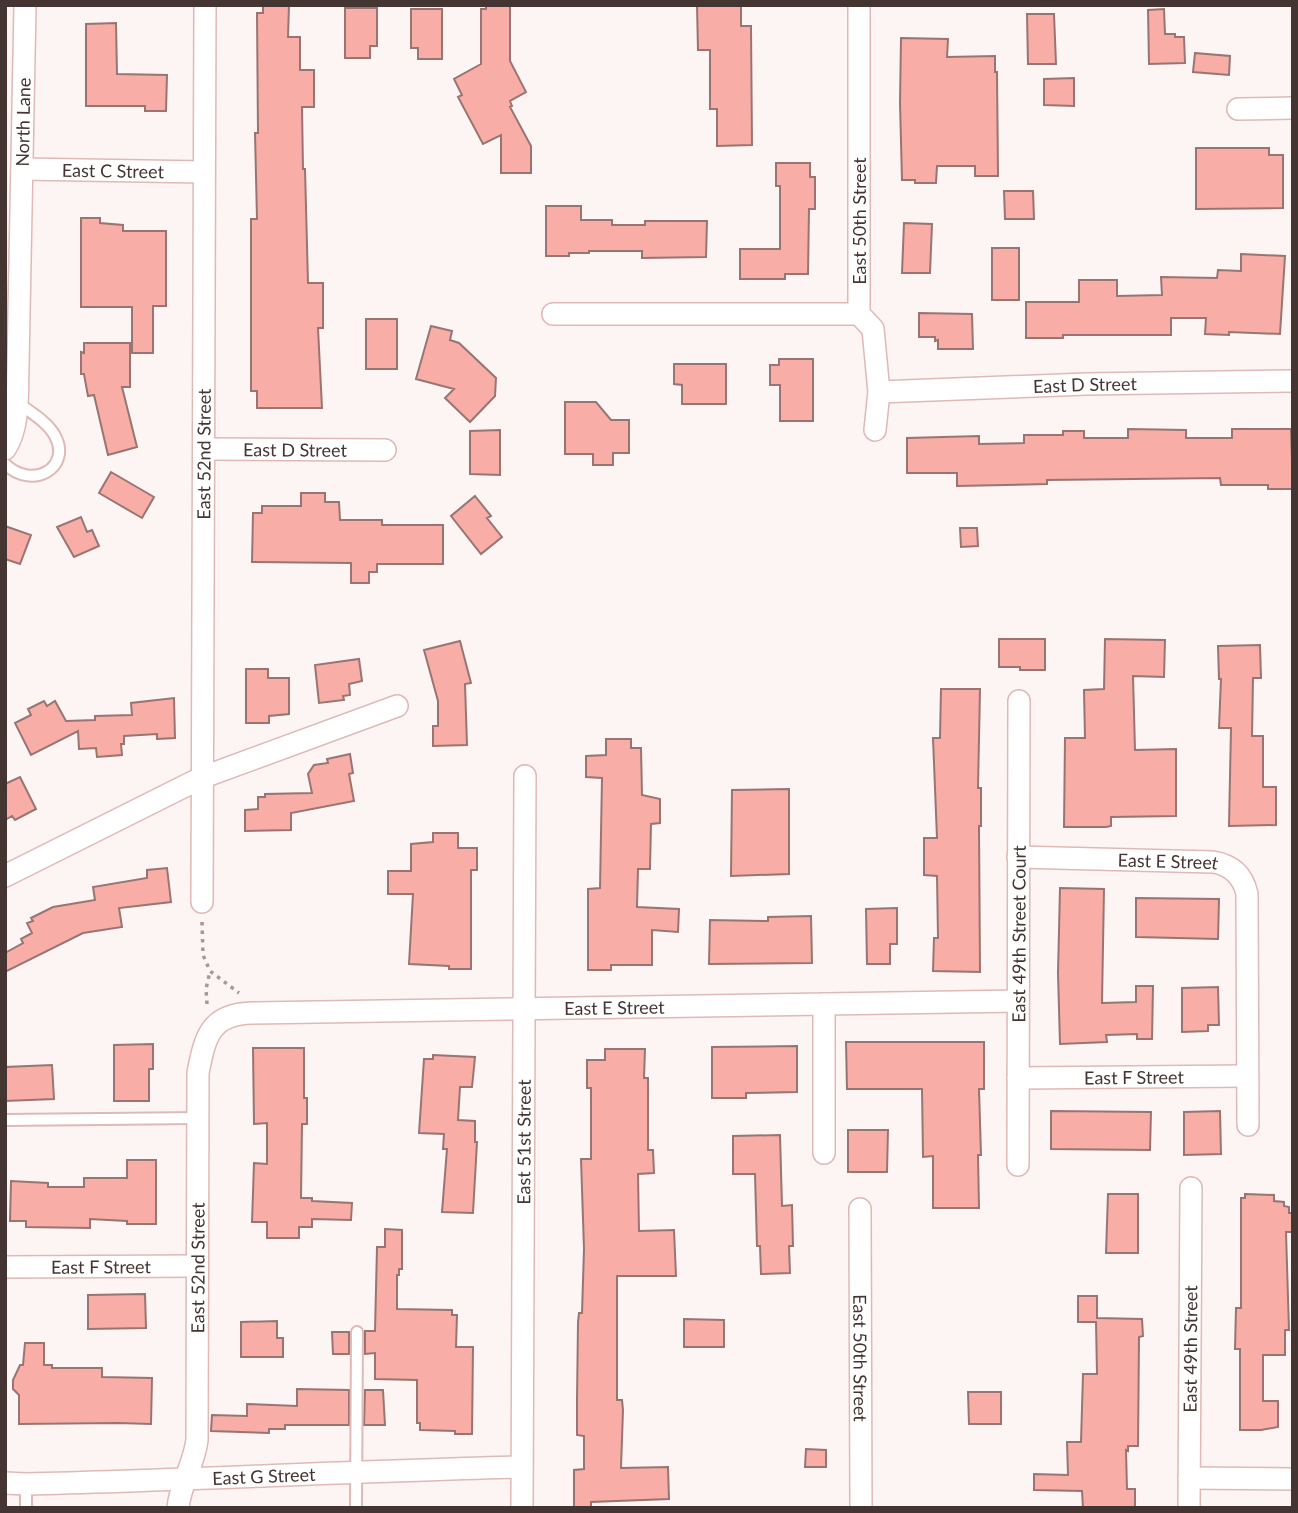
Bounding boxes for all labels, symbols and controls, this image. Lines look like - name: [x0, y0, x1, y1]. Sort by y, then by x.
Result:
- street label: North Lane: [11, 77, 35, 167]
- street label: East 50th Street: [848, 157, 870, 285]
- street label: East C Street: [62, 159, 165, 182]
- street label: East D Street: [1033, 372, 1137, 397]
- street label: East 52nd Street: [192, 388, 215, 520]
- street label: East D Street: [243, 438, 348, 461]
- street label: East 49th Street Court: [1007, 845, 1030, 1023]
- street label: East E Street: [1117, 849, 1221, 874]
- street label: East E Street: [564, 996, 665, 1019]
- street label: East F Street: [1084, 1066, 1185, 1088]
- street label: East 51st Street: [512, 1079, 535, 1205]
- street label: East 52nd Street: [186, 1202, 209, 1333]
- street label: East F Street: [51, 1255, 152, 1278]
- street label: East 49th Street: [1179, 1285, 1201, 1413]
- street label: East 50th Street: [849, 1294, 872, 1422]
- street label: East G Street: [212, 1463, 316, 1489]

